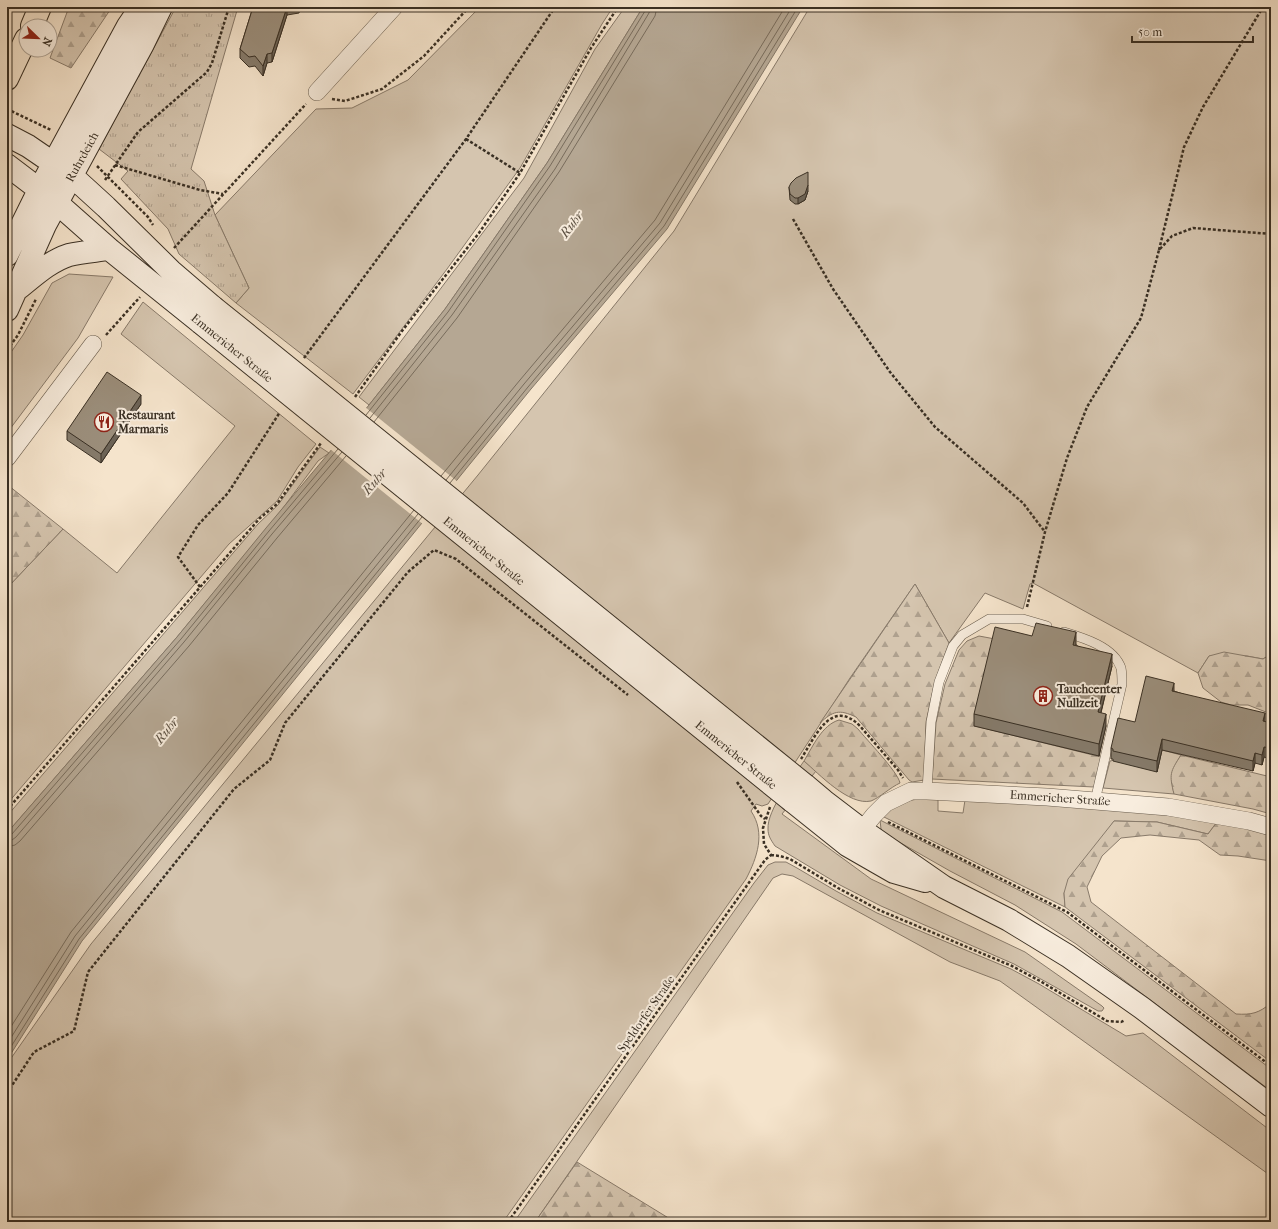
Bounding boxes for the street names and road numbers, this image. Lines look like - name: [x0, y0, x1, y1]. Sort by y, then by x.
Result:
- street label: Ruhrdeich: [63, 129, 102, 184]
- street label: Emmericher Straße: [188, 311, 276, 385]
- street label: Emmericher Straße: [440, 514, 528, 588]
- street label: Emmericher Straße: [692, 718, 780, 792]
- street label: Emmericher Straße: [1009, 787, 1111, 809]
- street label: Speldorfer Straße: [614, 973, 678, 1055]

